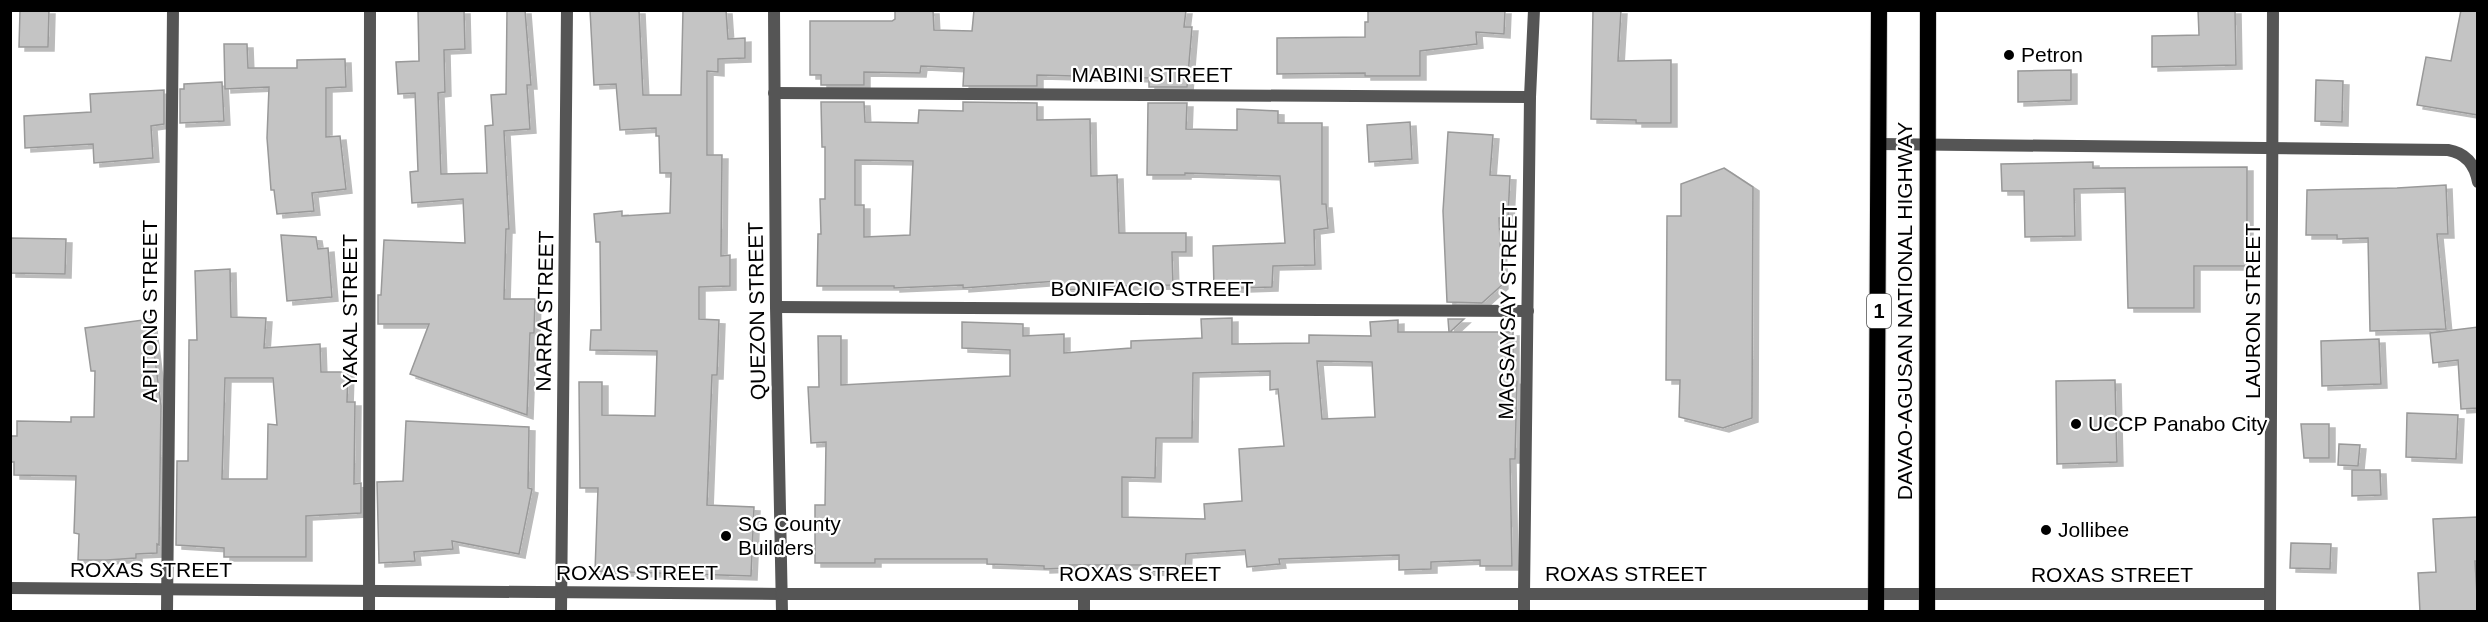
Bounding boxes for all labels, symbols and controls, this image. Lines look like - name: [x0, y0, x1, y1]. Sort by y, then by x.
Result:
- place label: Petron: [2021, 43, 2083, 66]
- marker: Petron: [2002, 48, 2016, 62]
- street label: MABINI STREET: [1071, 63, 1233, 86]
- street label: DAVAO-AGUSAN NATIONAL HIGHWAY: [1893, 122, 1916, 500]
- street label: MAGSAYSAY STREET: [1494, 202, 1521, 420]
- street label: APITONG STREET: [138, 219, 161, 402]
- street label: QUEZON STREET: [743, 221, 770, 400]
- street label: LAURON STREET: [2241, 223, 2264, 399]
- street label: NARRA STREET: [532, 230, 557, 392]
- street label: YAKAL STREET: [338, 234, 361, 388]
- street label: BONIFACIO STREET: [1050, 277, 1254, 300]
- road number: 1: [1867, 294, 1891, 328]
- place label: UCCP Panabo City: [2088, 412, 2268, 435]
- marker: UCCP Panabo City: [2069, 417, 2083, 431]
- place label: SG County Builders: [738, 512, 841, 559]
- place label: Jollibee: [2058, 518, 2129, 541]
- marker: Jollibee: [2039, 523, 2053, 537]
- marker: SG County Builders: [719, 529, 733, 543]
- street label: ROXAS STREET: [70, 558, 232, 581]
- street label: ROXAS STREET: [556, 561, 718, 584]
- street label: ROXAS STREET: [1059, 562, 1221, 585]
- street label: ROXAS STREET: [1545, 562, 1707, 585]
- street label: ROXAS STREET: [2031, 563, 2193, 586]

